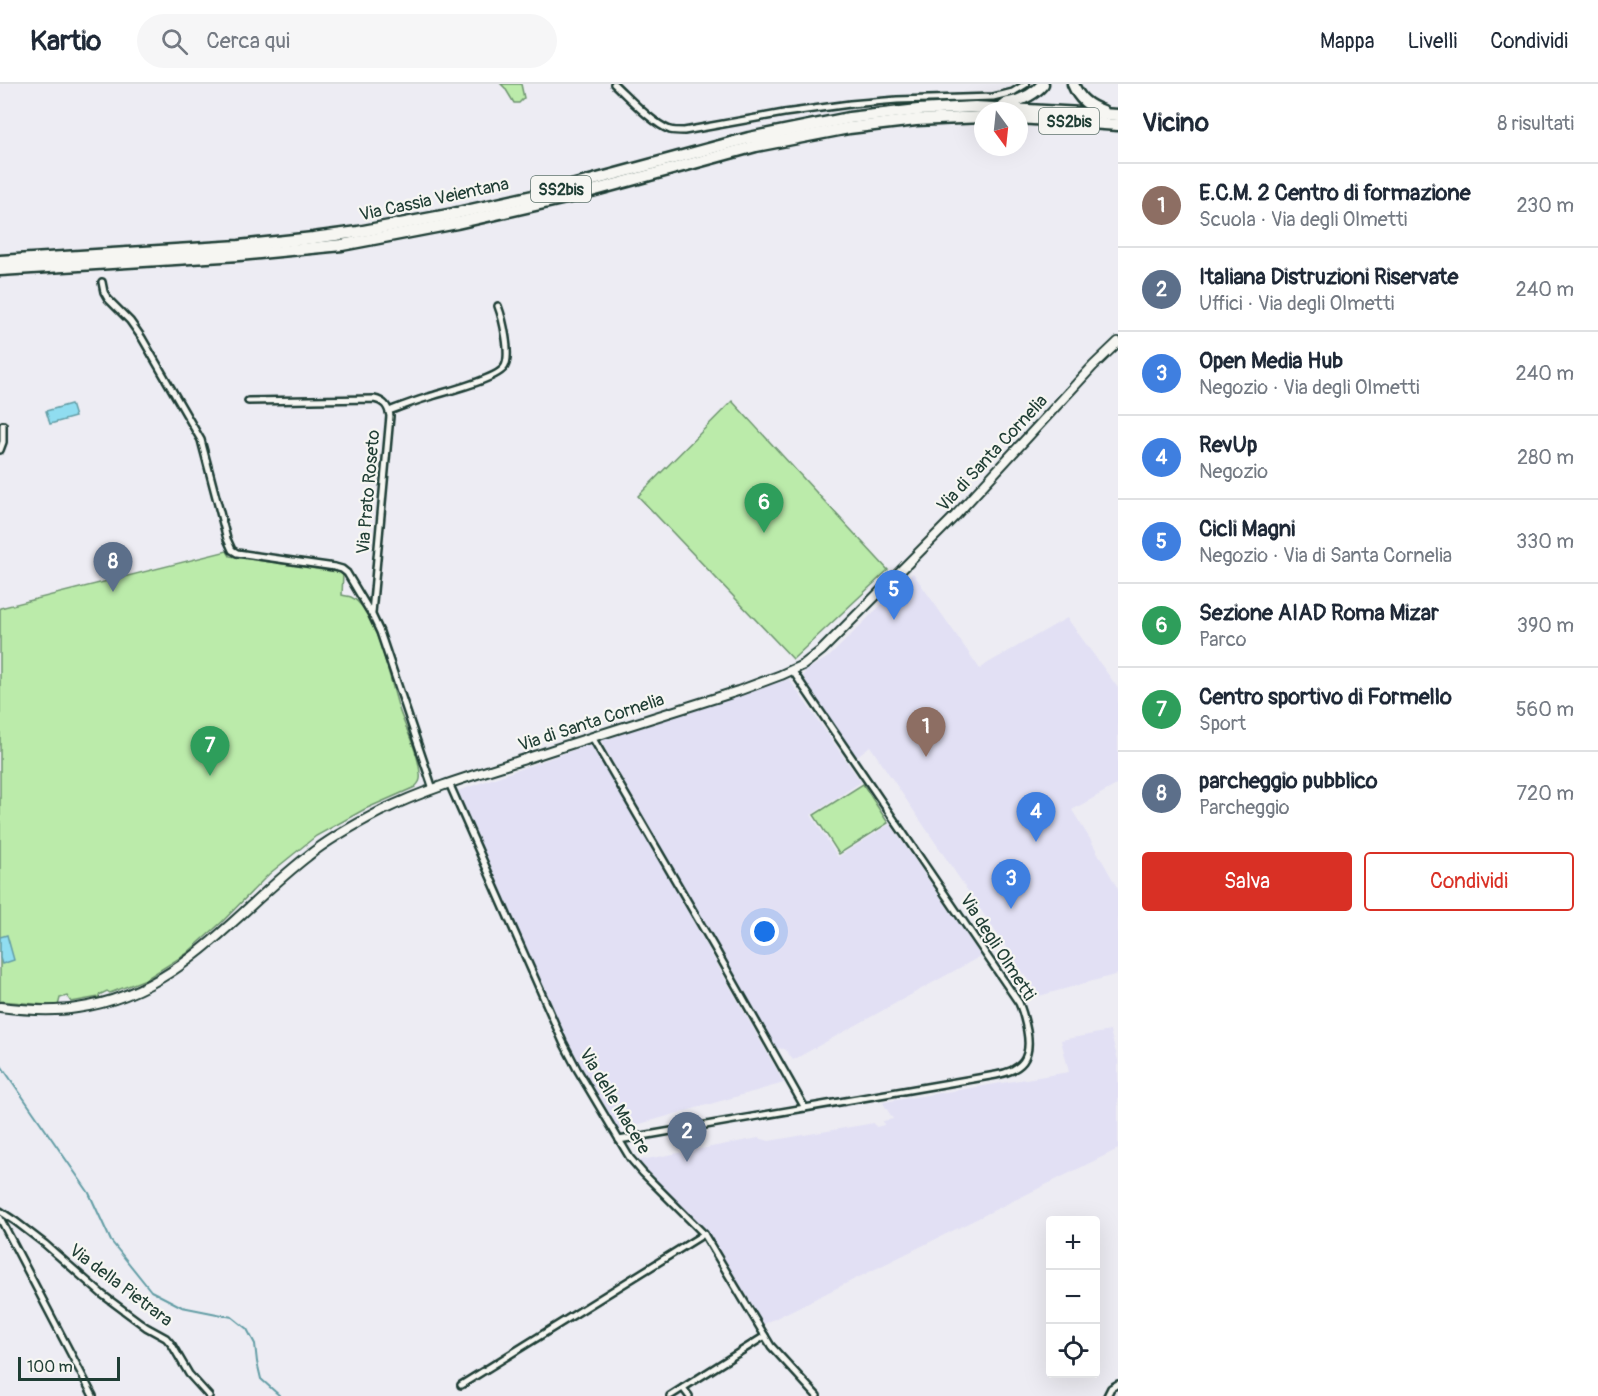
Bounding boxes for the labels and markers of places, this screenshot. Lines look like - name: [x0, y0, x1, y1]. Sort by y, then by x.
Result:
- pin: 6: [744, 484, 783, 533]
- pin: 8: [94, 542, 132, 592]
- pin: 5: [874, 570, 914, 620]
- pin: 1: [906, 708, 946, 757]
- pin: 7: [190, 726, 230, 776]
- pin: 4: [1016, 792, 1056, 842]
- pin: 3: [992, 860, 1030, 909]
- pin: 2: [668, 1112, 706, 1162]

